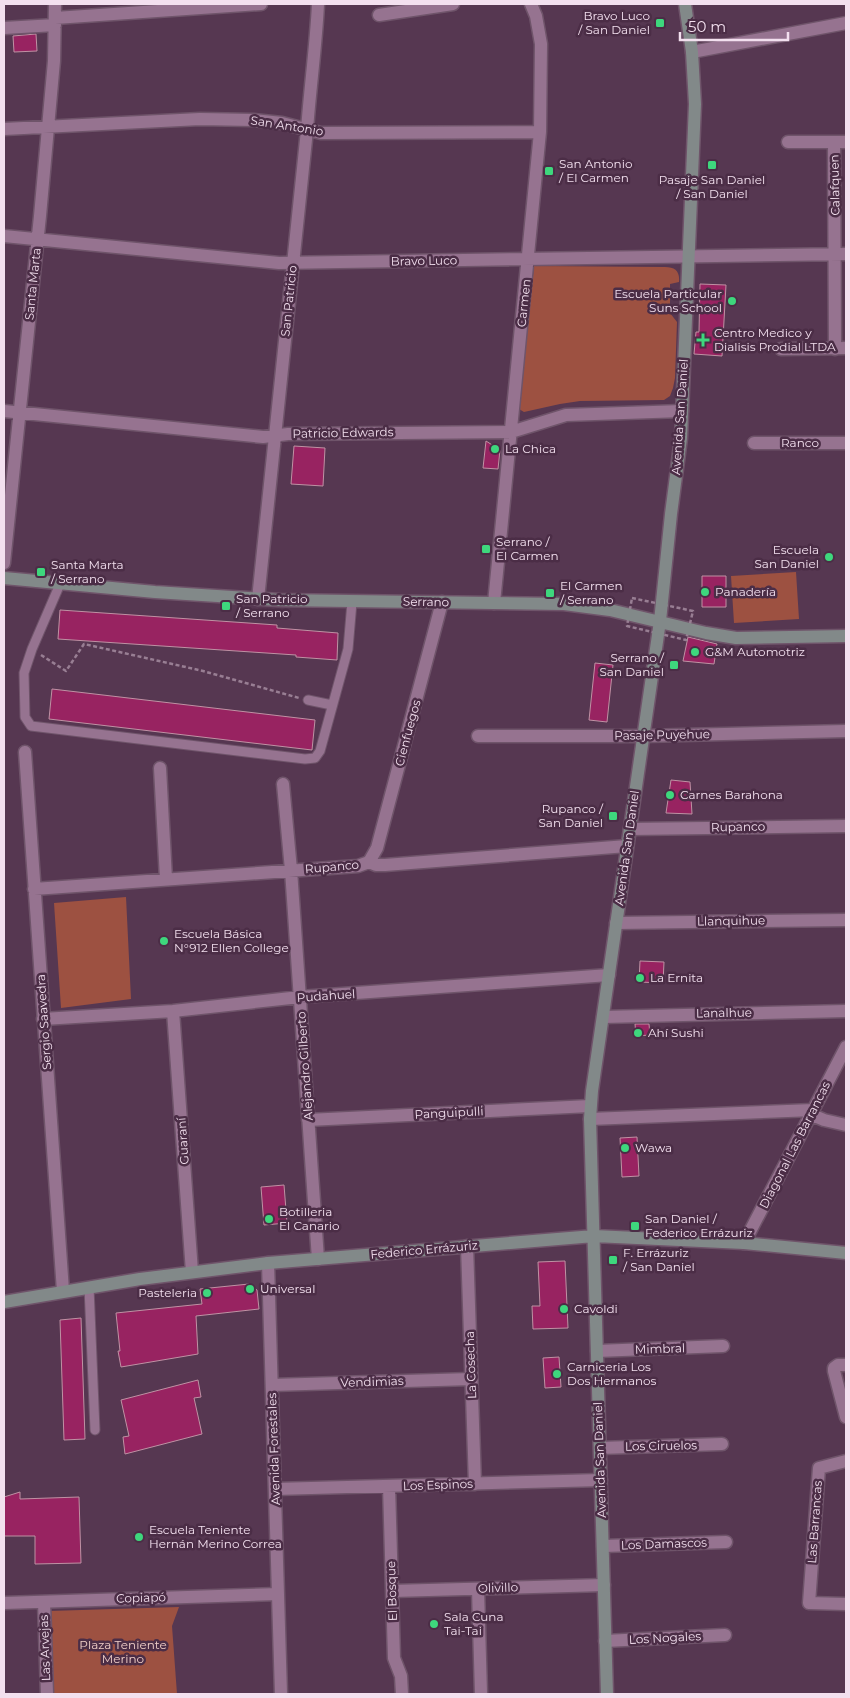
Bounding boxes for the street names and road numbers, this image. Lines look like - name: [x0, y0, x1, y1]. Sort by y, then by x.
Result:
- street label: San Antonio: [250, 112, 325, 139]
- street label: Calafquen: [826, 154, 843, 216]
- street label: Santa Marta: [21, 247, 44, 321]
- street label: Bravo Luco: [391, 252, 457, 269]
- street label: San Patricio: [277, 265, 300, 337]
- street label: Carmen: [514, 278, 533, 328]
- street label: Avenida San Daniel: [668, 359, 691, 475]
- street label: Patricio Edwards: [292, 424, 394, 441]
- street label: Ranco: [781, 435, 819, 450]
- street label: Serrano: [403, 594, 449, 609]
- street label: Cienfuegos: [391, 698, 424, 768]
- street label: Pasaje Puyehue: [614, 726, 710, 743]
- street label: Avenida San Daniel: [611, 789, 642, 906]
- street label: Rupanco: [711, 819, 765, 834]
- street label: Rupanco: [304, 857, 360, 876]
- street label: Llanquihue: [697, 912, 765, 929]
- street label: Sergio Saavedra: [33, 974, 54, 1070]
- street label: Pudahuel: [296, 986, 356, 1005]
- street label: Lanalhue: [696, 1005, 752, 1020]
- street label: Alejandro Gilberto: [293, 1011, 316, 1121]
- street label: Diagonal Las Barrancas: [756, 1079, 833, 1211]
- street label: Panguipulli: [414, 1103, 484, 1122]
- street label: Guaraní: [173, 1116, 192, 1165]
- street label: Federico Errázuriz: [370, 1237, 478, 1262]
- street label: La Cosecha: [462, 1331, 479, 1399]
- street label: Mimbral: [635, 1340, 685, 1357]
- street label: Vendimias: [340, 1373, 404, 1390]
- street label: Avenida Forestales: [264, 1393, 283, 1505]
- street label: Avenida San Daniel: [590, 1402, 609, 1518]
- street label: Los Ciruelos: [625, 1437, 697, 1454]
- street label: Los Espinos: [403, 1476, 473, 1493]
- street label: Las Barrancas: [804, 1480, 825, 1564]
- street label: Los Damascos: [621, 1534, 707, 1552]
- street label: El Bosque: [383, 1561, 400, 1621]
- street label: Olivillo: [478, 1579, 518, 1596]
- street label: Copiapó: [116, 1589, 166, 1606]
- street label: Las Arvejas: [36, 1614, 53, 1681]
- street label: Los Nogales: [628, 1628, 702, 1647]

